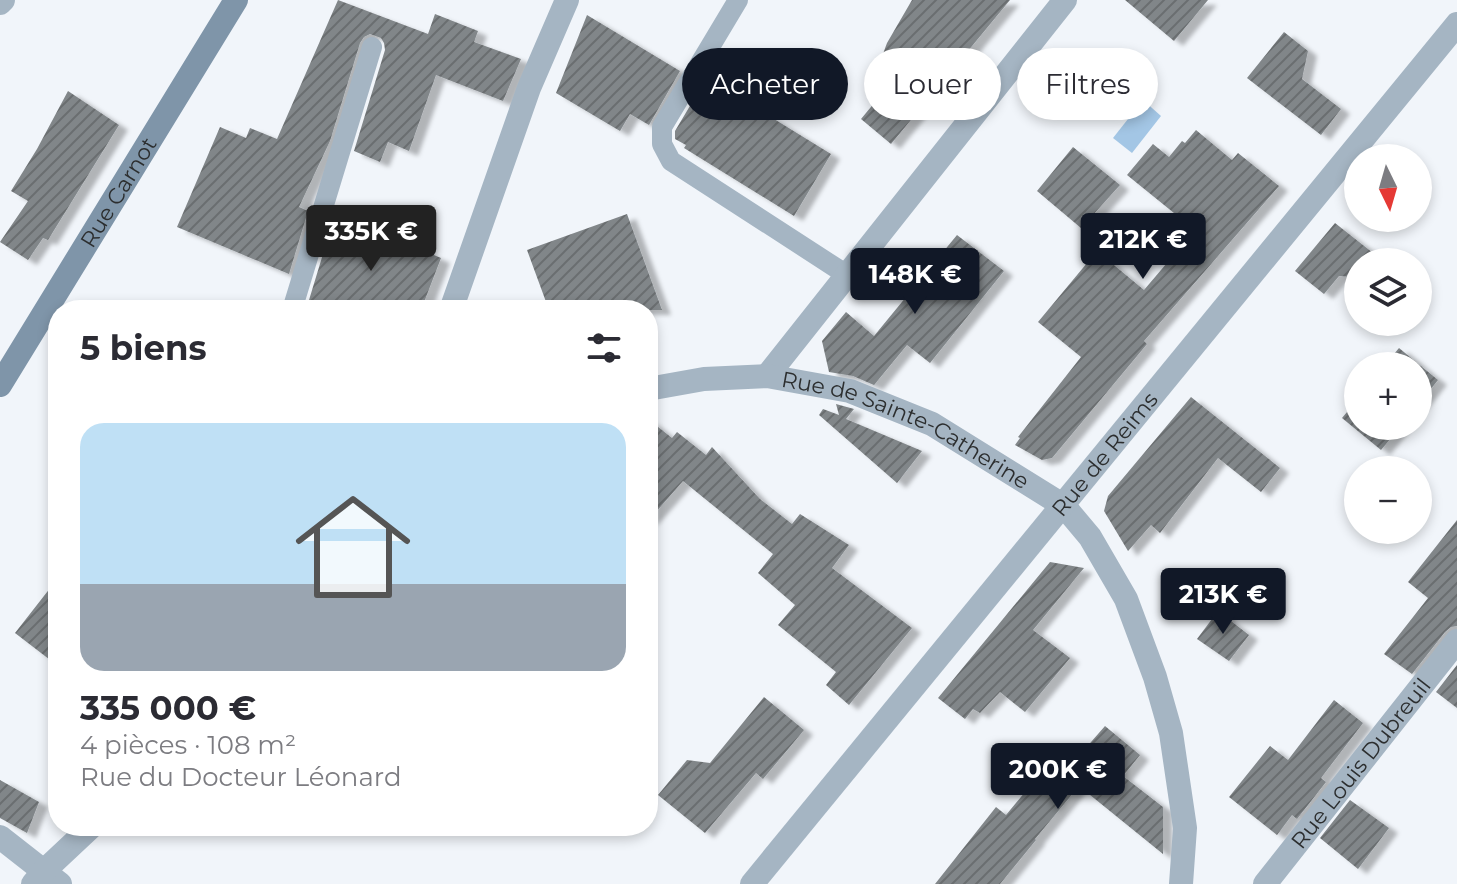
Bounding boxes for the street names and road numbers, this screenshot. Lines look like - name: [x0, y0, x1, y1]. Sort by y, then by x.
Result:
- street label: Rue Carnot: [75, 132, 163, 253]
- street label: Rue de Sainte-Catherine: [779, 366, 1034, 495]
- street label: Rue de Reims: [1046, 386, 1164, 522]
- street label: Rue Louis Dubreuil: [1285, 673, 1437, 854]

